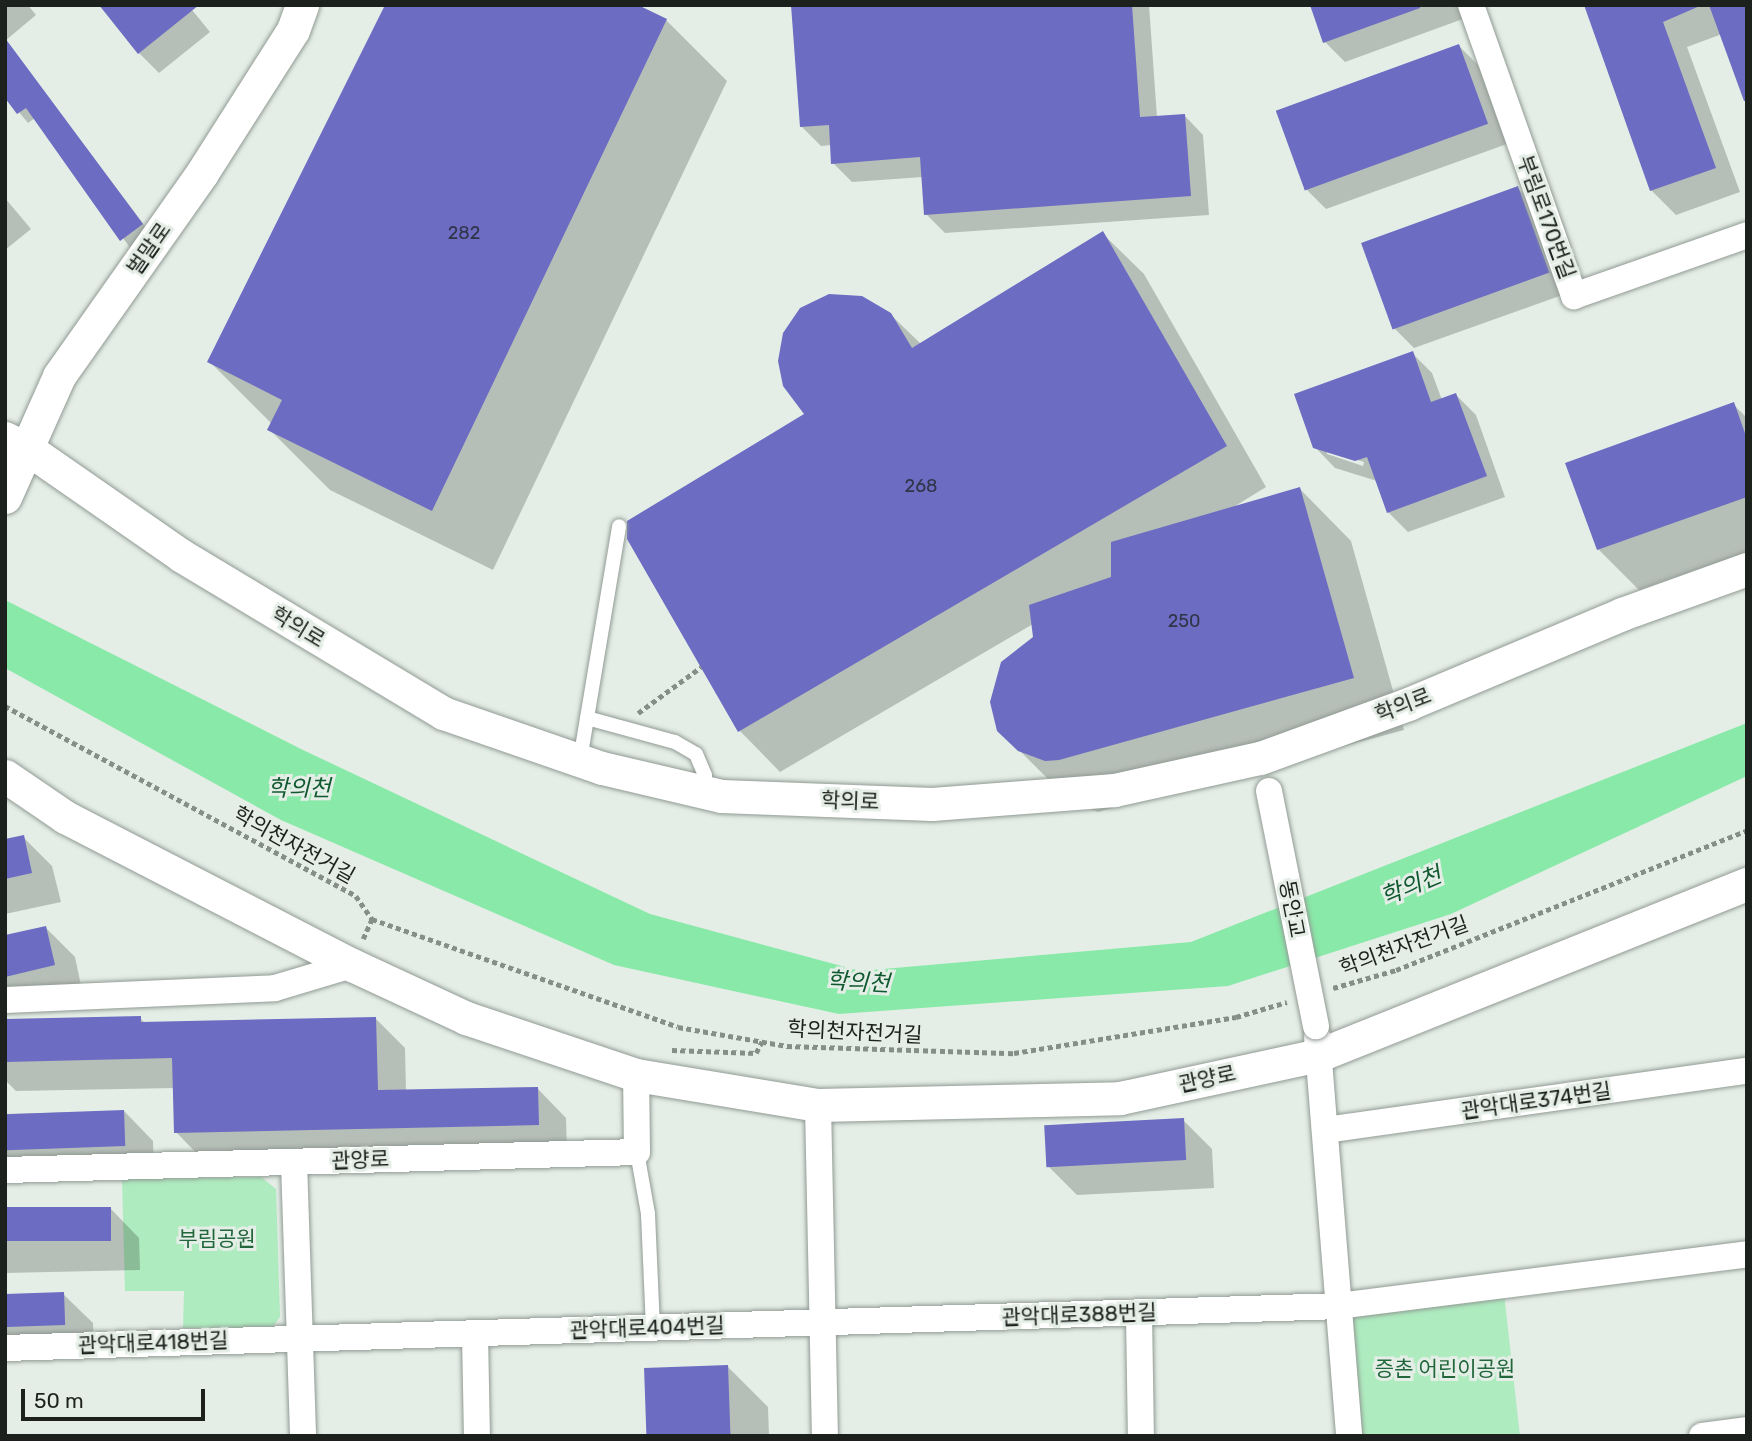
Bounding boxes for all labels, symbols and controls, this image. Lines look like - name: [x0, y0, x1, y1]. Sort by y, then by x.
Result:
- street label: 부림로170번길: [1512, 152, 1580, 282]
- street label: 벌말로: [122, 218, 176, 280]
- house number: 282: [448, 222, 480, 244]
- house number: 268: [905, 475, 937, 497]
- street label: 학의로: [267, 601, 329, 653]
- house number: 250: [1168, 610, 1200, 632]
- street label: 학의로: [1371, 683, 1435, 727]
- water label: 학의천: [267, 774, 331, 802]
- street label: 학의로: [821, 787, 879, 815]
- street label: 학의천자전거길: [229, 801, 359, 889]
- water label: 학의천: [1376, 861, 1446, 911]
- street label: 동안교: [1274, 878, 1310, 940]
- street label: 학의천자전거길: [1336, 911, 1472, 981]
- water label: 학의천: [826, 967, 890, 997]
- street label: 학의천자전거길: [787, 1016, 923, 1048]
- street label: 관양로: [1176, 1061, 1238, 1097]
- street label: 관악대로374번길: [1459, 1078, 1613, 1124]
- street label: 관양로: [331, 1146, 389, 1174]
- park label: 부림공원: [178, 1226, 256, 1252]
- street label: 관악대로388번길: [1001, 1300, 1157, 1330]
- street label: 관악대로404번길: [569, 1313, 725, 1343]
- street label: 관악대로418번길: [77, 1328, 229, 1358]
- park label: 증촌 어린이공원: [1375, 1356, 1515, 1382]
- scale bar: [24, 1374, 208, 1418]
- text: 50 m: [34, 1388, 84, 1413]

